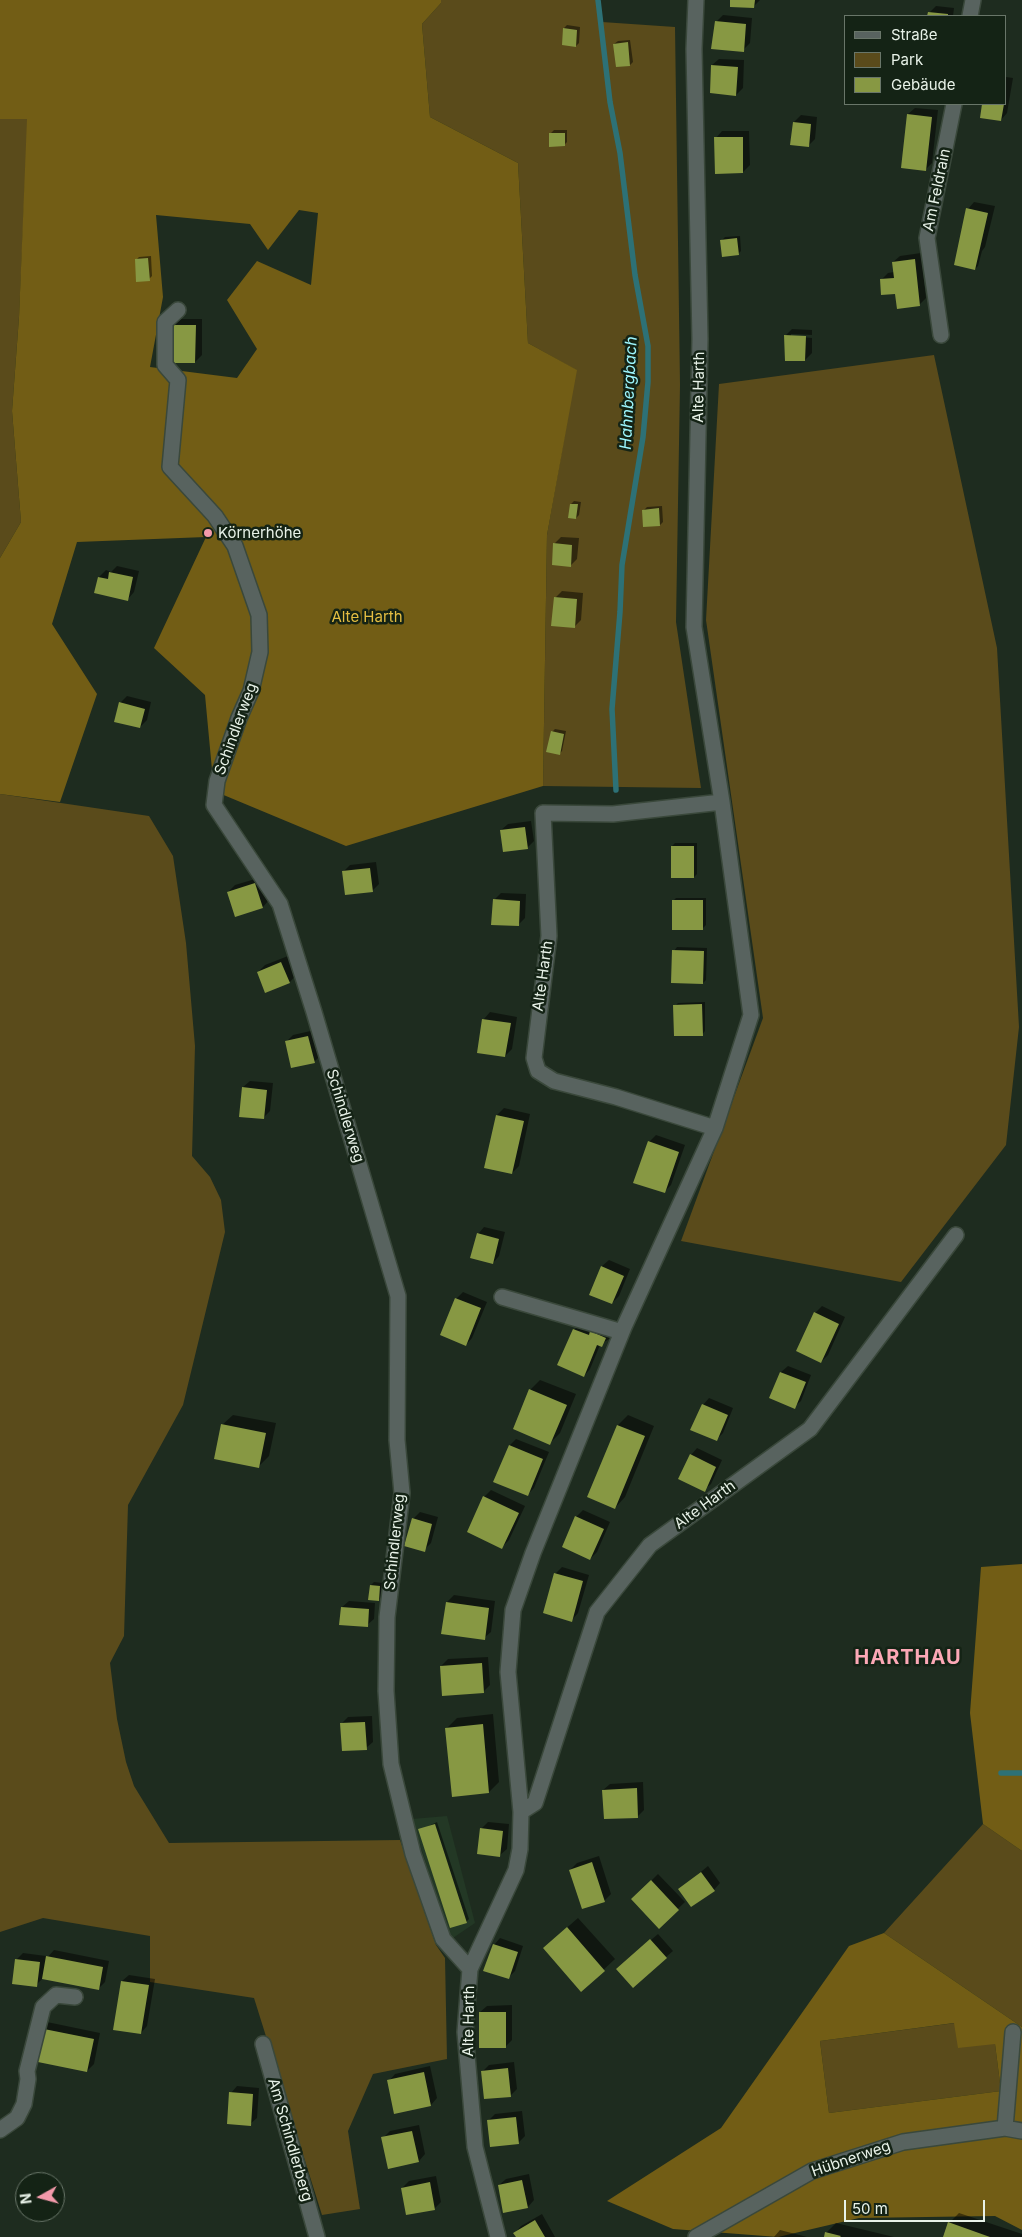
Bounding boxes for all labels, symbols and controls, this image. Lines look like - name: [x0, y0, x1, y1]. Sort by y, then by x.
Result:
- legend: [844, 15, 1007, 105]
- text: Straße: [891, 25, 938, 44]
- text: Park: [891, 50, 923, 69]
- text: Gebäude: [891, 75, 956, 94]
- street label: Am Feldrain: [919, 147, 955, 233]
- water label: Hahnbergbach: [616, 336, 642, 450]
- street label: Alte Harth: [689, 351, 709, 423]
- place label: Körnerhöhe: [218, 524, 301, 542]
- marker: Körnerhöhe: [202, 527, 214, 539]
- park label: Alte Harth: [331, 608, 403, 626]
- street label: Schindlerweg: [211, 680, 261, 778]
- street label: Alte Harth: [529, 940, 557, 1012]
- street label: Schindlerweg: [322, 1067, 368, 1165]
- street label: Alte Harth: [671, 1477, 739, 1533]
- street label: Schindlerweg: [381, 1493, 409, 1591]
- district label: HARTHAU: [853, 1646, 963, 1670]
- street label: Alte Harth: [459, 1985, 479, 2057]
- street label: Am Schindlerberg: [264, 2076, 316, 2204]
- street label: Hübnerweg: [809, 2137, 893, 2181]
- north arrow: [15, 2172, 65, 2222]
- scale bar: [847, 2190, 988, 2222]
- text: N: [17, 2192, 35, 2205]
- text: 50 m: [852, 2199, 888, 2218]

